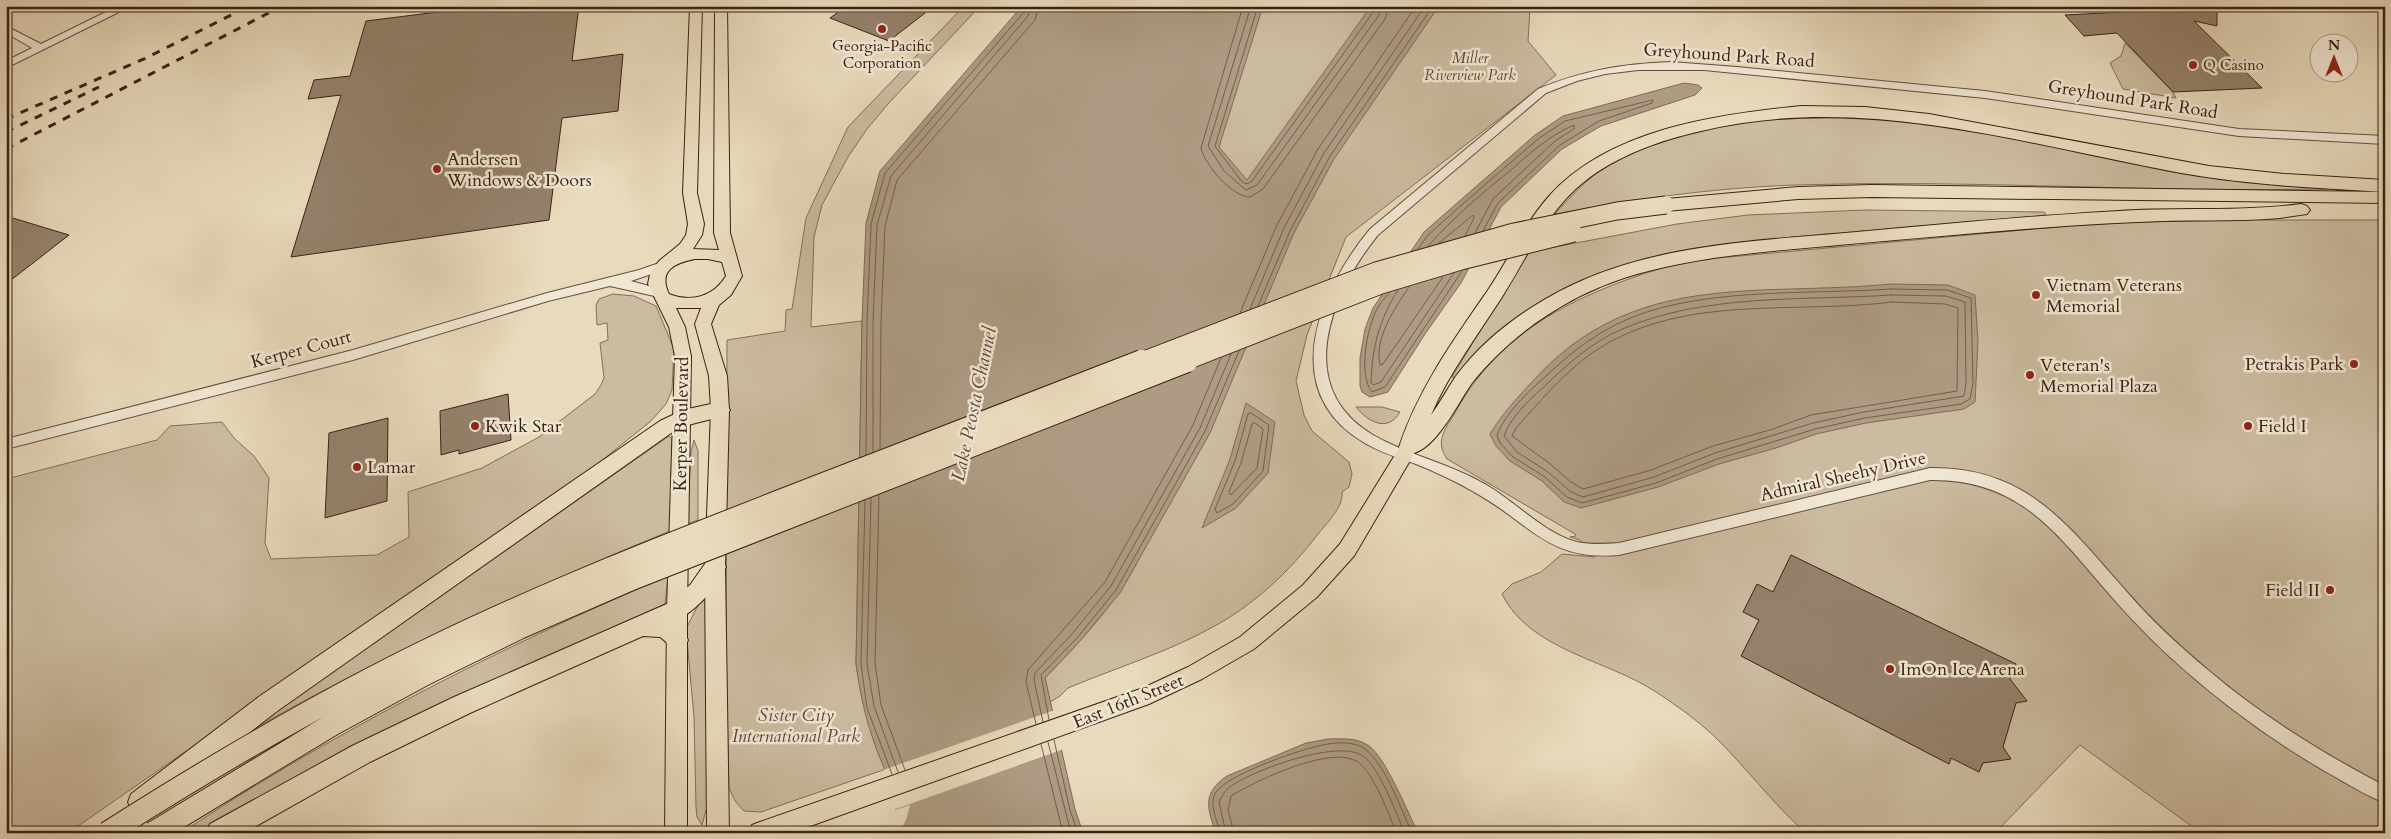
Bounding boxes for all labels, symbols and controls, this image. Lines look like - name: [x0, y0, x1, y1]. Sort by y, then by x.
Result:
- marker: Georgia-Pacific Corporation: [876, 23, 888, 35]
- north arrow: [2308, 32, 2358, 82]
- place label: Georgia-Pacific Corporation: [832, 36, 932, 73]
- text: N: [2328, 36, 2340, 55]
- street label: Greyhound Park Road: [1642, 37, 1816, 74]
- park label: Miller Riverview Park: [1424, 48, 1516, 85]
- place label: Q Casino: [2203, 55, 2264, 75]
- marker: Q Casino: [2187, 59, 2199, 71]
- street label: Greyhound Park Road: [2046, 74, 2220, 125]
- place label: Andersen Windows & Doors: [446, 147, 592, 193]
- marker: Andersen Windows & Doors: [431, 163, 443, 175]
- place label: Vietnam Veterans Memorial: [2046, 273, 2182, 319]
- marker: Vietnam Veterans Memorial: [2030, 289, 2042, 301]
- street label: Kerper Court: [248, 324, 354, 375]
- water label: Lake Peosta Channel: [945, 324, 1003, 484]
- place label: Petrakis Park: [2245, 352, 2344, 377]
- place label: Veteran's Memorial Plaza: [2040, 353, 2158, 399]
- street label: Kerper Boulevard: [668, 356, 695, 492]
- marker: Petrakis Park: [2348, 358, 2360, 370]
- marker: Veteran's Memorial Plaza: [2024, 369, 2036, 381]
- place label: Kwik Star: [485, 414, 562, 439]
- place label: Field I: [2258, 414, 2307, 439]
- marker: Kwik Star: [469, 420, 481, 432]
- marker: Field I: [2242, 420, 2254, 432]
- street label: Admiral Sheehy Drive: [1758, 445, 1928, 508]
- place label: Lamar: [367, 455, 416, 480]
- marker: Lamar: [351, 461, 363, 473]
- place label: Field II: [2265, 578, 2320, 603]
- marker: Field II: [2324, 584, 2336, 596]
- place label: ImOn Ice Arena: [1900, 657, 2025, 682]
- marker: ImOn Ice Arena: [1884, 663, 1896, 675]
- street label: East 16th Street: [1069, 668, 1188, 735]
- park label: Sister City International Park: [732, 703, 860, 749]

